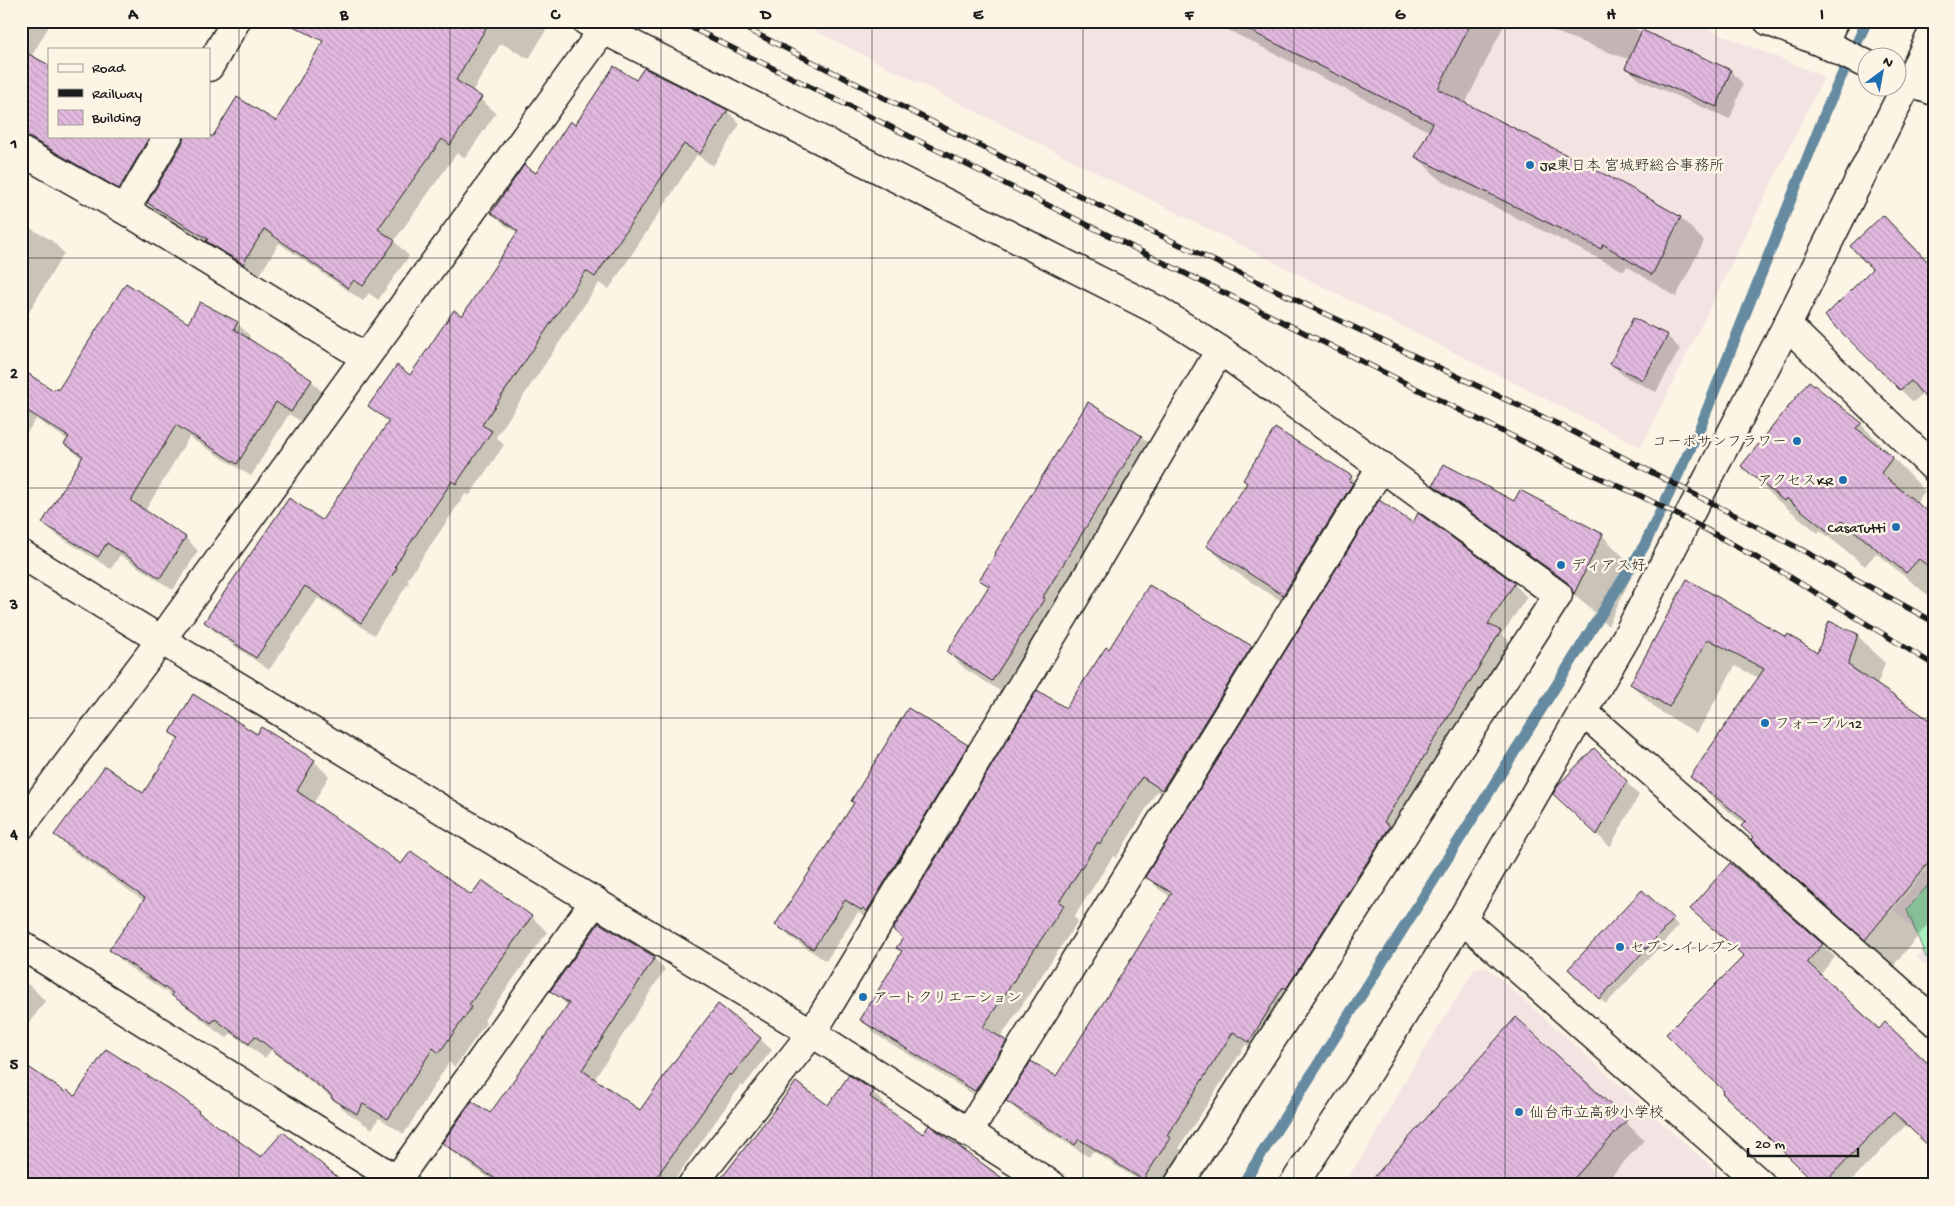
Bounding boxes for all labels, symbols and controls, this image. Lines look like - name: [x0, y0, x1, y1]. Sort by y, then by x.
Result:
- text: A: [127, 7, 139, 26]
- text: B: [339, 7, 349, 26]
- text: C: [550, 7, 561, 26]
- text: D: [759, 7, 772, 26]
- text: E: [973, 7, 984, 26]
- text: F: [1184, 7, 1195, 26]
- text: G: [1395, 7, 1406, 26]
- text: H: [1606, 7, 1616, 26]
- text: I: [1820, 7, 1824, 26]
- legend: [48, 48, 210, 138]
- north arrow: [1858, 48, 1908, 98]
- text: N: [1879, 53, 1896, 73]
- text: Road: [92, 60, 126, 78]
- text: Railway: [92, 86, 143, 104]
- text: Building: [91, 110, 141, 128]
- text: 1: [10, 136, 17, 155]
- place label: JR東日本 宮城野総合事務所: [1540, 157, 1724, 176]
- marker: JR東日本 宮城野総合事務所: [1524, 159, 1536, 171]
- text: 2: [10, 366, 18, 385]
- place label: コーポサンフラワー: [1652, 434, 1787, 452]
- marker: コーポサンフラワー: [1791, 435, 1803, 447]
- place label: アクセスKR: [1758, 473, 1834, 491]
- marker: アクセスKR: [1837, 474, 1849, 486]
- place label: CasaTutti: [1827, 520, 1886, 538]
- marker: CasaTutti: [1890, 521, 1902, 533]
- place label: ディアス好: [1571, 558, 1646, 576]
- marker: ディアス好: [1555, 559, 1567, 571]
- text: 3: [9, 597, 18, 616]
- place label: フォーブル12: [1775, 716, 1862, 734]
- marker: フォーブル12: [1759, 717, 1771, 729]
- text: 4: [9, 827, 18, 846]
- place label: セブン-イレブン: [1630, 940, 1740, 958]
- marker: セブン-イレブン: [1614, 941, 1626, 953]
- place label: アートクリエーション: [873, 990, 1022, 1008]
- marker: アートクリエーション: [857, 991, 869, 1003]
- text: 5: [10, 1057, 19, 1076]
- place label: 仙台市立高砂小学校: [1529, 1104, 1664, 1123]
- marker: 仙台市立高砂小学校: [1513, 1106, 1525, 1118]
- scale bar: [1748, 1126, 1858, 1158]
- text: 20 m: [1755, 1136, 1785, 1154]

